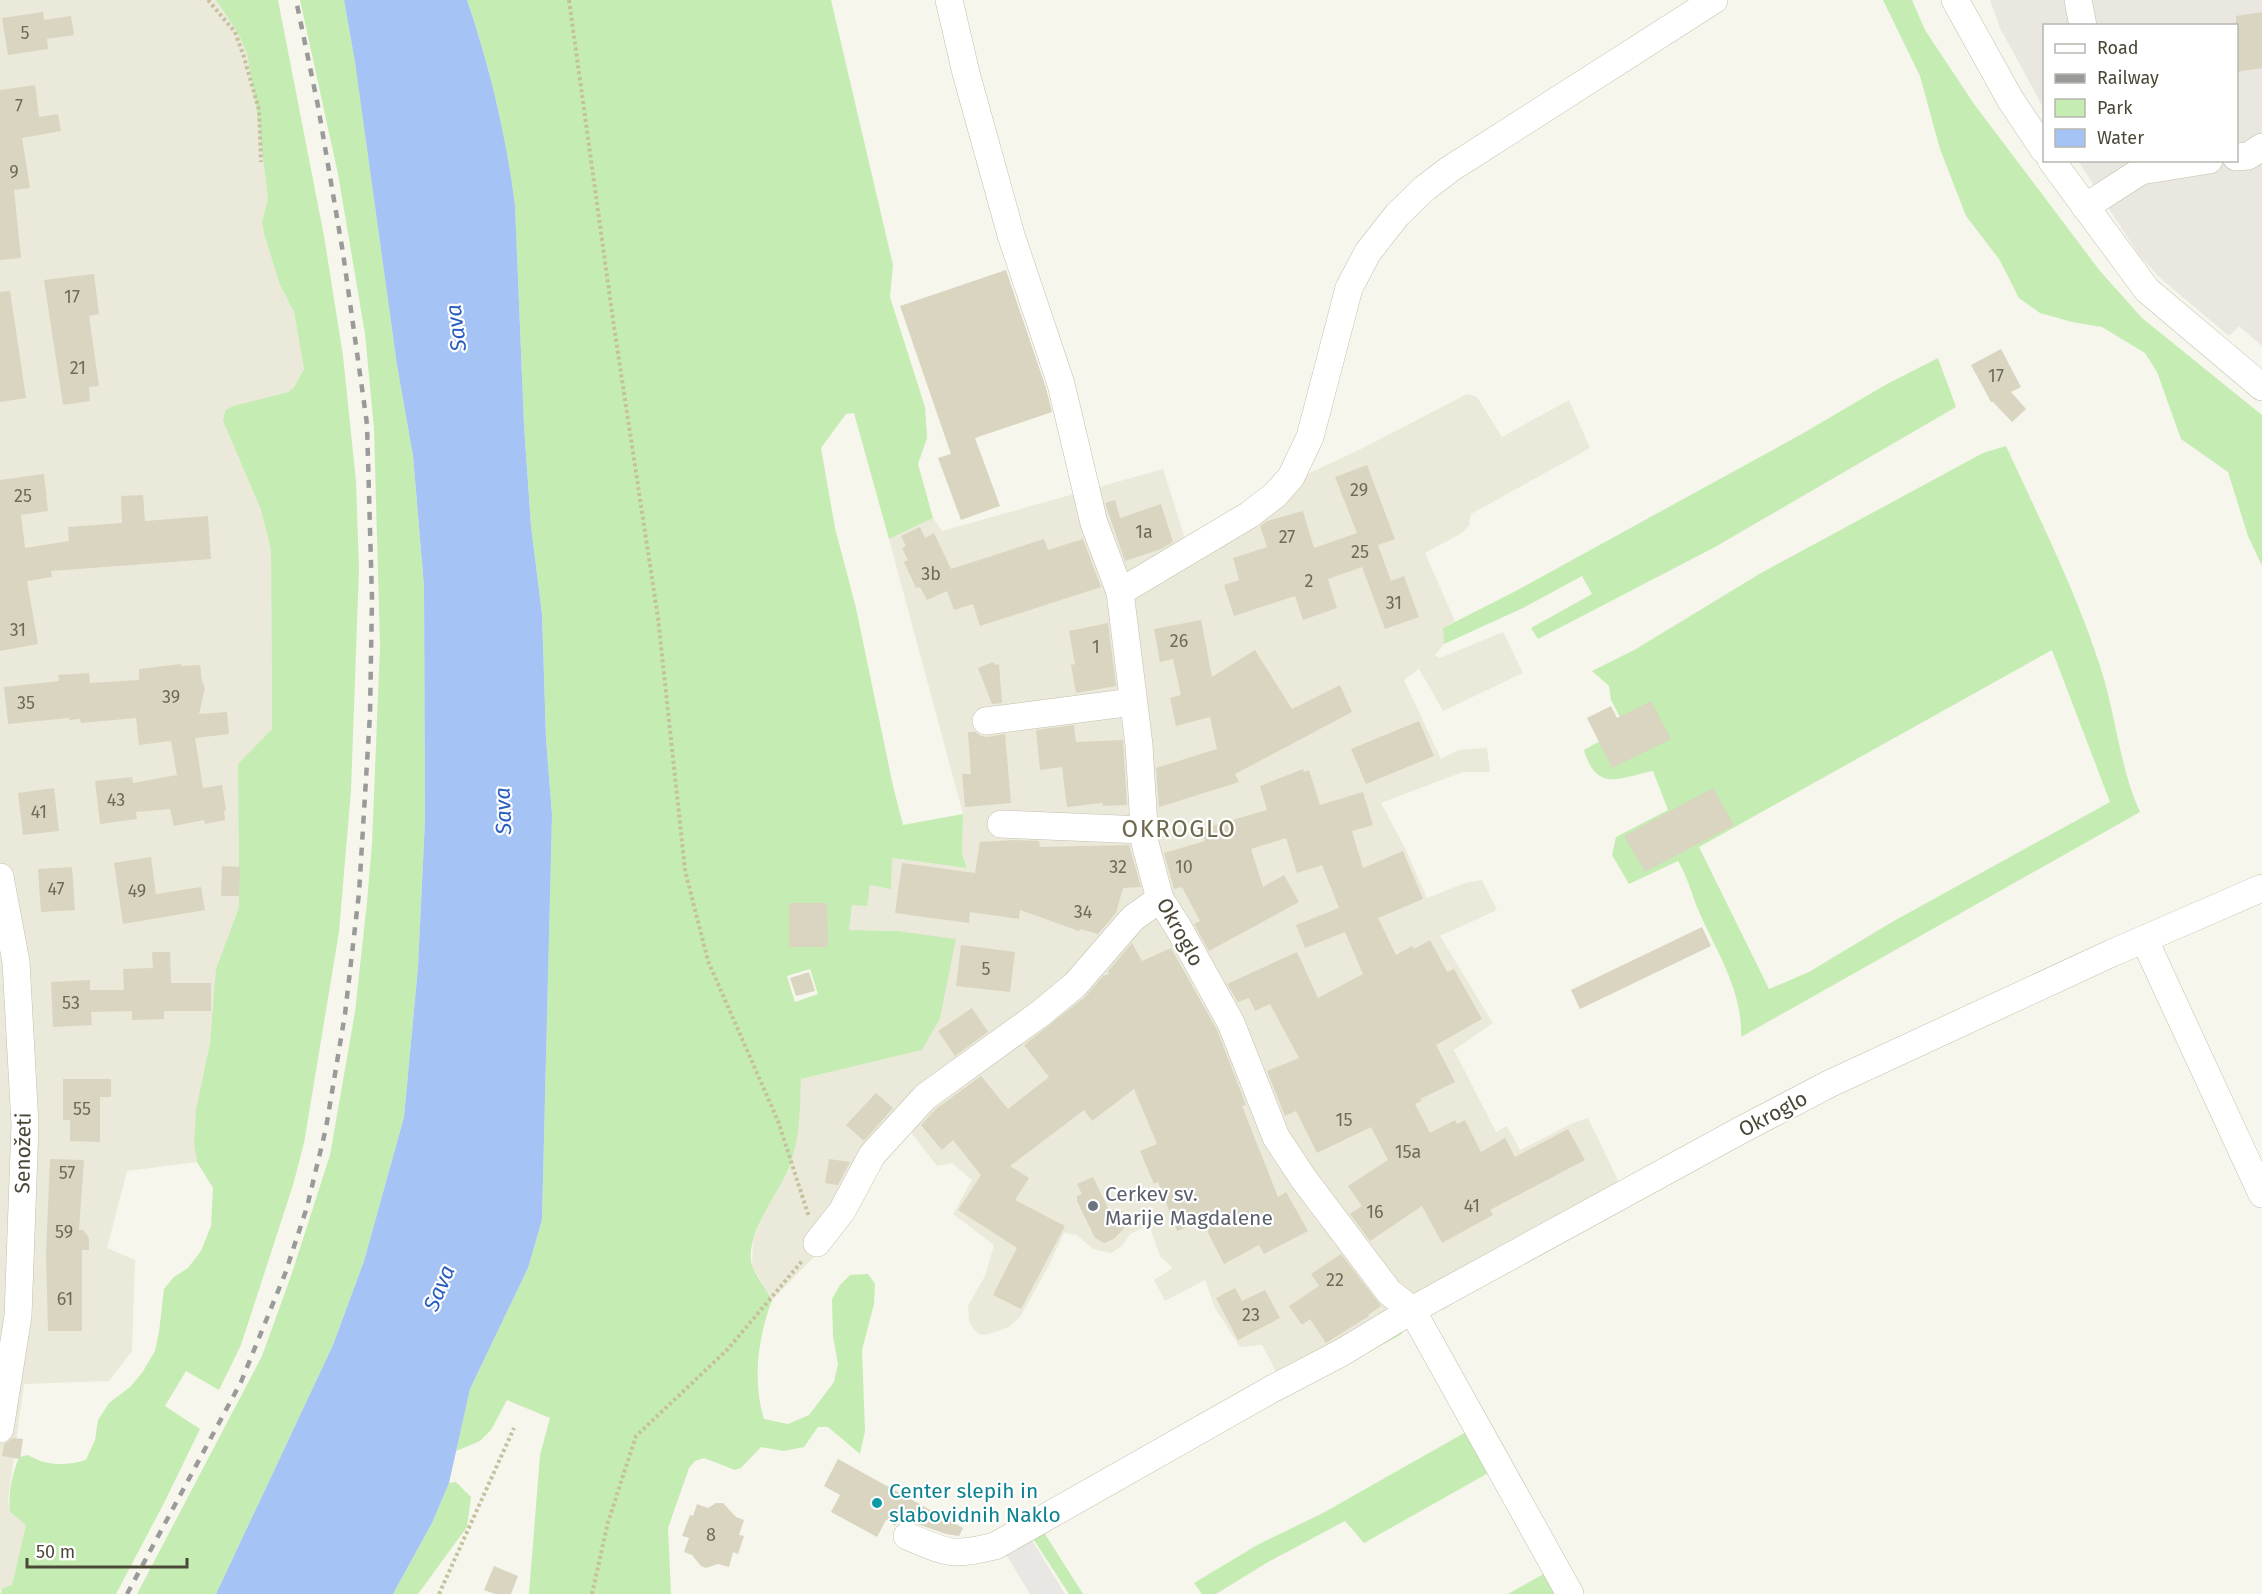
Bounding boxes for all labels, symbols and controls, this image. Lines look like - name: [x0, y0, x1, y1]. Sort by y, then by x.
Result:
- house number: 5: [20, 22, 30, 44]
- legend: [2043, 24, 2238, 162]
- text: Road: [2097, 37, 2139, 59]
- text: Railway: [2097, 67, 2159, 89]
- house number: 7: [15, 95, 23, 117]
- text: Park: [2097, 97, 2133, 119]
- text: Water: [2097, 127, 2144, 149]
- house number: 9: [9, 161, 19, 183]
- house number: 17: [64, 286, 80, 308]
- water label: Sava: [440, 303, 472, 354]
- house number: 21: [70, 357, 86, 379]
- house number: 17: [1988, 365, 2004, 387]
- house number: 29: [1350, 479, 1368, 501]
- house number: 25: [14, 485, 32, 507]
- house number: 1a: [1135, 521, 1153, 543]
- house number: 27: [1279, 526, 1295, 548]
- house number: 25: [1351, 541, 1369, 563]
- house number: 3b: [921, 563, 941, 585]
- house number: 2: [1305, 570, 1314, 592]
- house number: 31: [1386, 592, 1402, 614]
- house number: 31: [10, 619, 26, 641]
- house number: 26: [1170, 630, 1188, 652]
- house number: 1: [1092, 636, 1100, 658]
- house number: 39: [162, 686, 180, 708]
- house number: 35: [17, 692, 35, 714]
- water label: Sava: [489, 787, 517, 836]
- house number: 43: [107, 789, 125, 811]
- house number: 41: [31, 801, 47, 823]
- district label: OKROGLO: [1122, 815, 1236, 843]
- house number: 32: [1109, 856, 1127, 878]
- house number: 10: [1175, 856, 1193, 878]
- house number: 47: [47, 878, 65, 900]
- house number: 49: [128, 880, 146, 902]
- street label: Okroglo: [1151, 893, 1209, 971]
- house number: 34: [1074, 901, 1093, 923]
- house number: 5: [981, 958, 991, 980]
- house number: 53: [62, 992, 80, 1014]
- street label: Okroglo: [1734, 1085, 1812, 1143]
- house number: 55: [73, 1098, 91, 1120]
- house number: 15: [1336, 1109, 1352, 1131]
- street label: Senožeti: [9, 1112, 37, 1194]
- house number: 15a: [1395, 1141, 1421, 1163]
- house number: 57: [59, 1162, 75, 1184]
- place label: Cerkev sv. Marije Magdalene: [1105, 1181, 1273, 1231]
- house number: 41: [1464, 1195, 1480, 1217]
- marker: Cerkev sv. Marije Magdalene: [1086, 1199, 1100, 1213]
- house number: 16: [1366, 1201, 1384, 1223]
- house number: 59: [55, 1221, 73, 1243]
- water label: Sava: [417, 1261, 461, 1316]
- house number: 22: [1326, 1269, 1344, 1291]
- house number: 61: [57, 1288, 73, 1310]
- house number: 23: [1242, 1304, 1260, 1326]
- place label: Center slepih in slabovidnih Naklo: [889, 1478, 1061, 1528]
- marker: Center slepih in slabovidnih Naklo: [870, 1496, 884, 1510]
- house number: 8: [706, 1524, 716, 1546]
- scale bar: [27, 1531, 188, 1569]
- text: 50 m: [36, 1541, 75, 1563]

